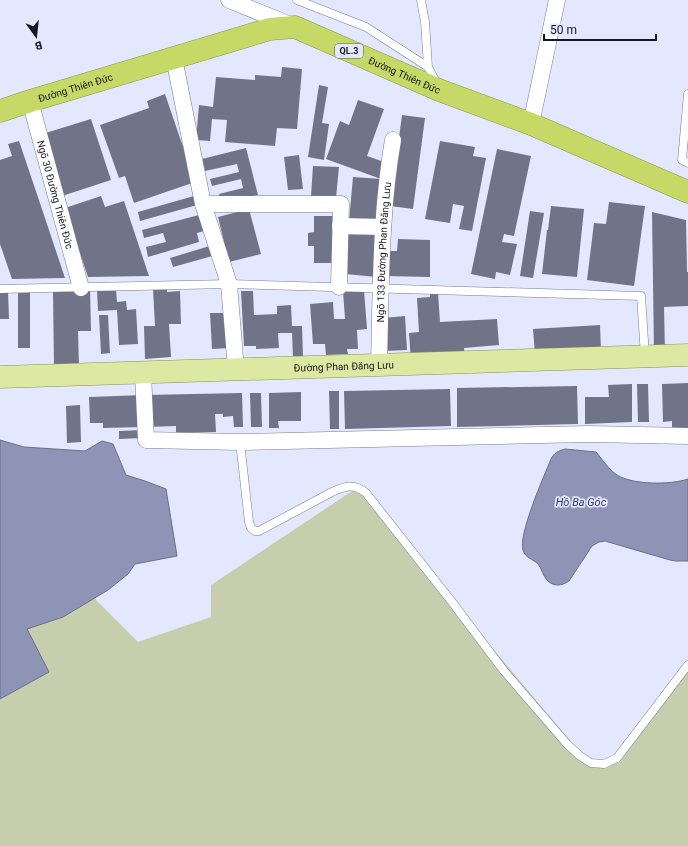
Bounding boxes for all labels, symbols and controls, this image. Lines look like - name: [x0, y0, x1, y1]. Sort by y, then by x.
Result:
- north arrow: [16, 16, 56, 56]
- scale bar: [544, 16, 656, 42]
- text: 50 m: [550, 23, 577, 37]
- text: B: [33, 38, 44, 52]
- road number: QL.3: [335, 44, 363, 58]
- street label: Đường Thiên Đức: [367, 54, 442, 96]
- street label: Đường Thiên Đức: [37, 71, 114, 104]
- street label: Ngõ 30 Đường Thiên Đức: [35, 139, 76, 250]
- street label: Ngõ 133 Đường Phan Đăng Lưu: [374, 181, 392, 322]
- street label: Đường Phan Đăng Lưu: [294, 359, 394, 373]
- water label: Hồ Ba Góc: [556, 496, 607, 509]

